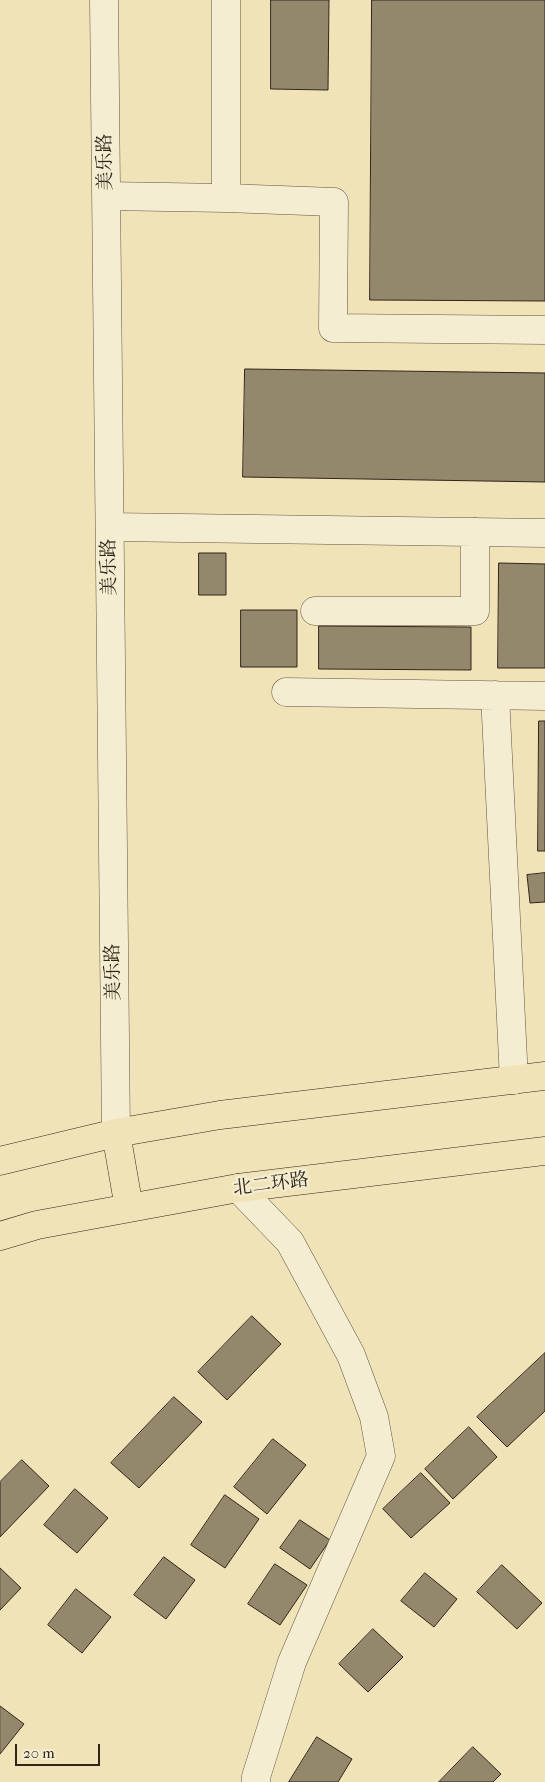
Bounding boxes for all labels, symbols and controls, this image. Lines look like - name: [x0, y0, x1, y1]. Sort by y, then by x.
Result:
- street label: 美乐路: [94, 133, 118, 191]
- street label: 美乐路: [98, 538, 122, 596]
- street label: 美乐路: [102, 943, 126, 1001]
- street label: 北二环路: [232, 1169, 310, 1201]
- scale bar: [18, 1734, 102, 1766]
- text: 20 m: [23, 1744, 55, 1762]

